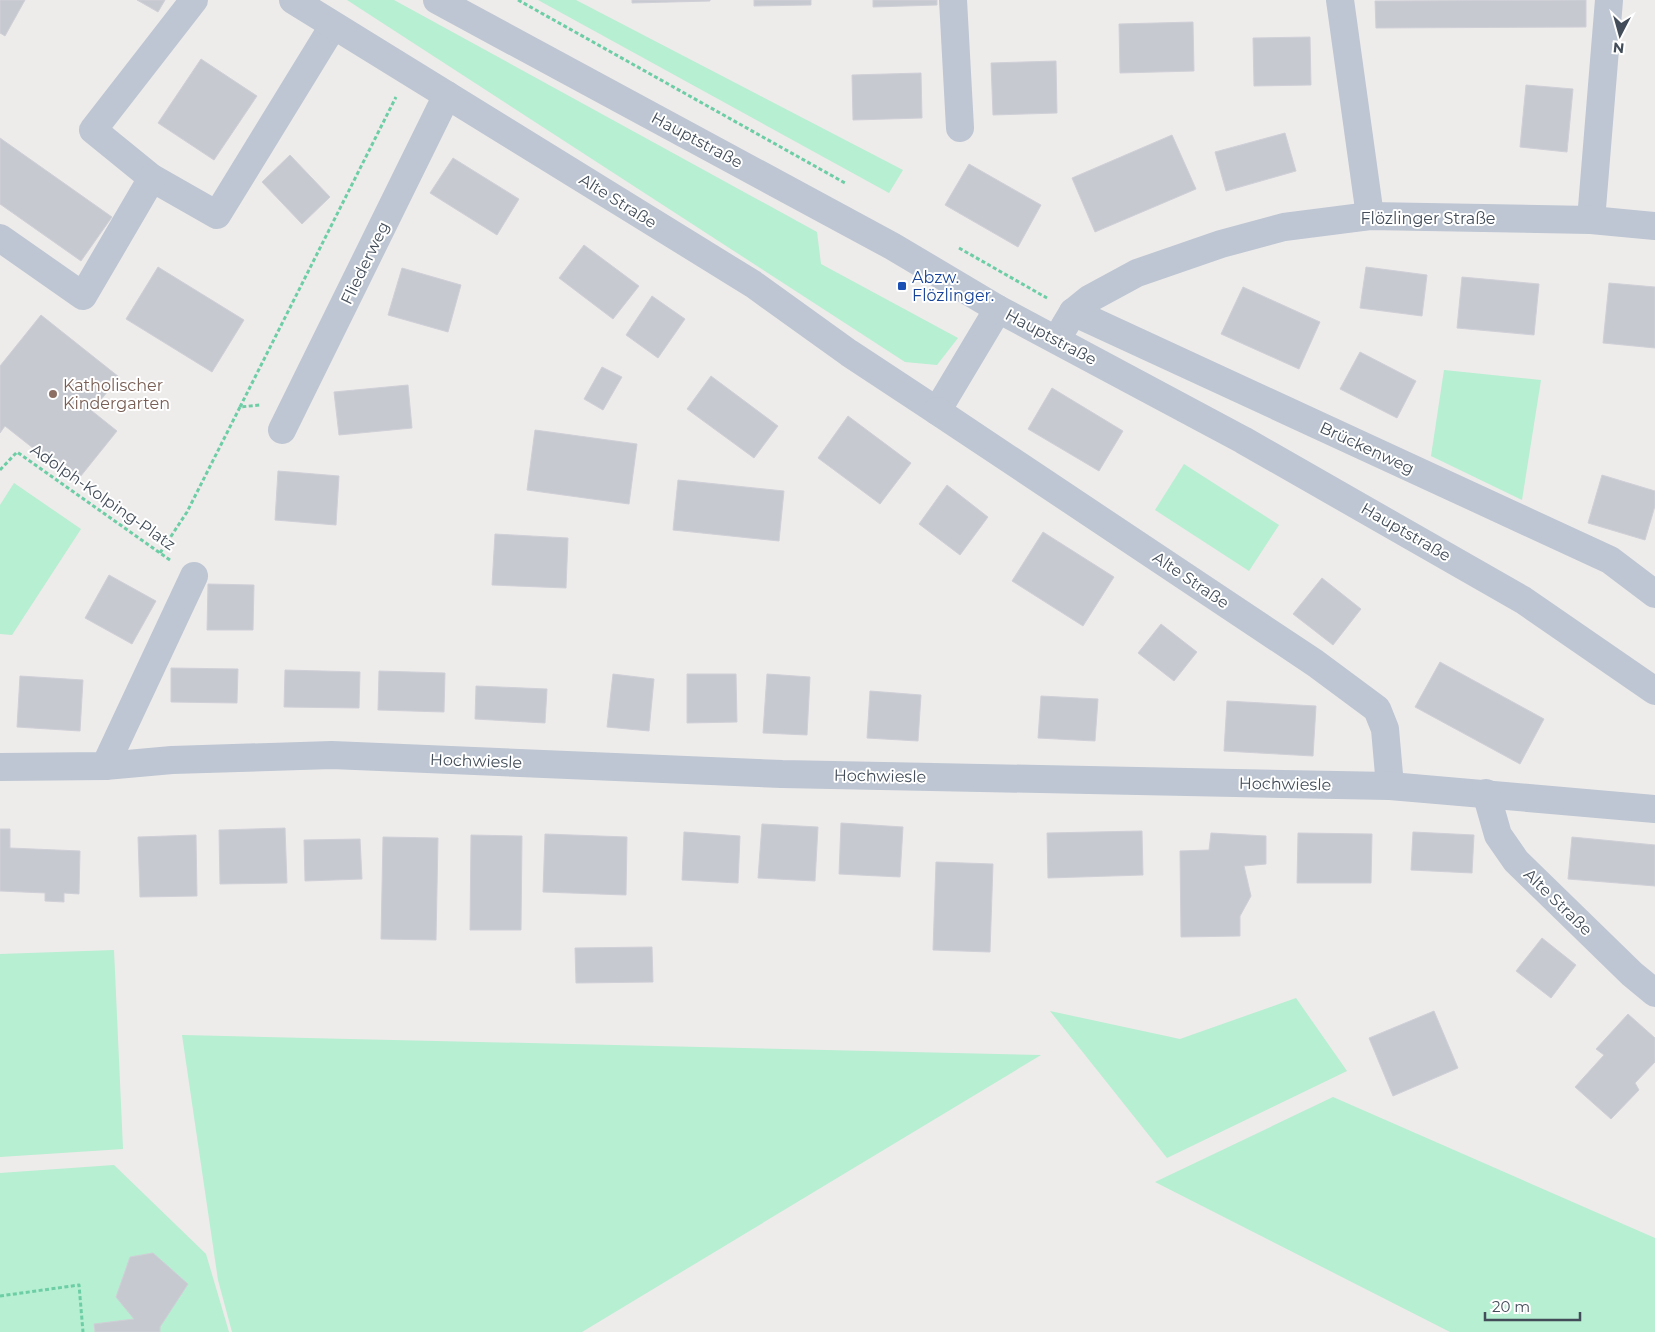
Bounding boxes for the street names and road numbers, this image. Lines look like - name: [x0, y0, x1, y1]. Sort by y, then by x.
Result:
- street label: Hauptstraße: [648, 108, 746, 172]
- street label: Alte Straße: [576, 170, 660, 232]
- street label: Flözlinger Straße: [1360, 209, 1496, 228]
- street label: Fliederweg: [337, 218, 393, 308]
- street label: Hauptstraße: [1002, 305, 1100, 369]
- street label: Brückenweg: [1317, 418, 1417, 478]
- street label: Adolph-Kolping-Platz: [27, 440, 179, 554]
- street label: Hauptstraße: [1358, 499, 1454, 565]
- street label: Alte Straße: [1149, 548, 1233, 612]
- street label: Hochwiesle: [430, 750, 522, 772]
- street label: Hochwiesle: [834, 766, 926, 786]
- street label: Hochwiesle: [1239, 774, 1331, 794]
- street label: Alte Straße: [1520, 865, 1596, 939]

